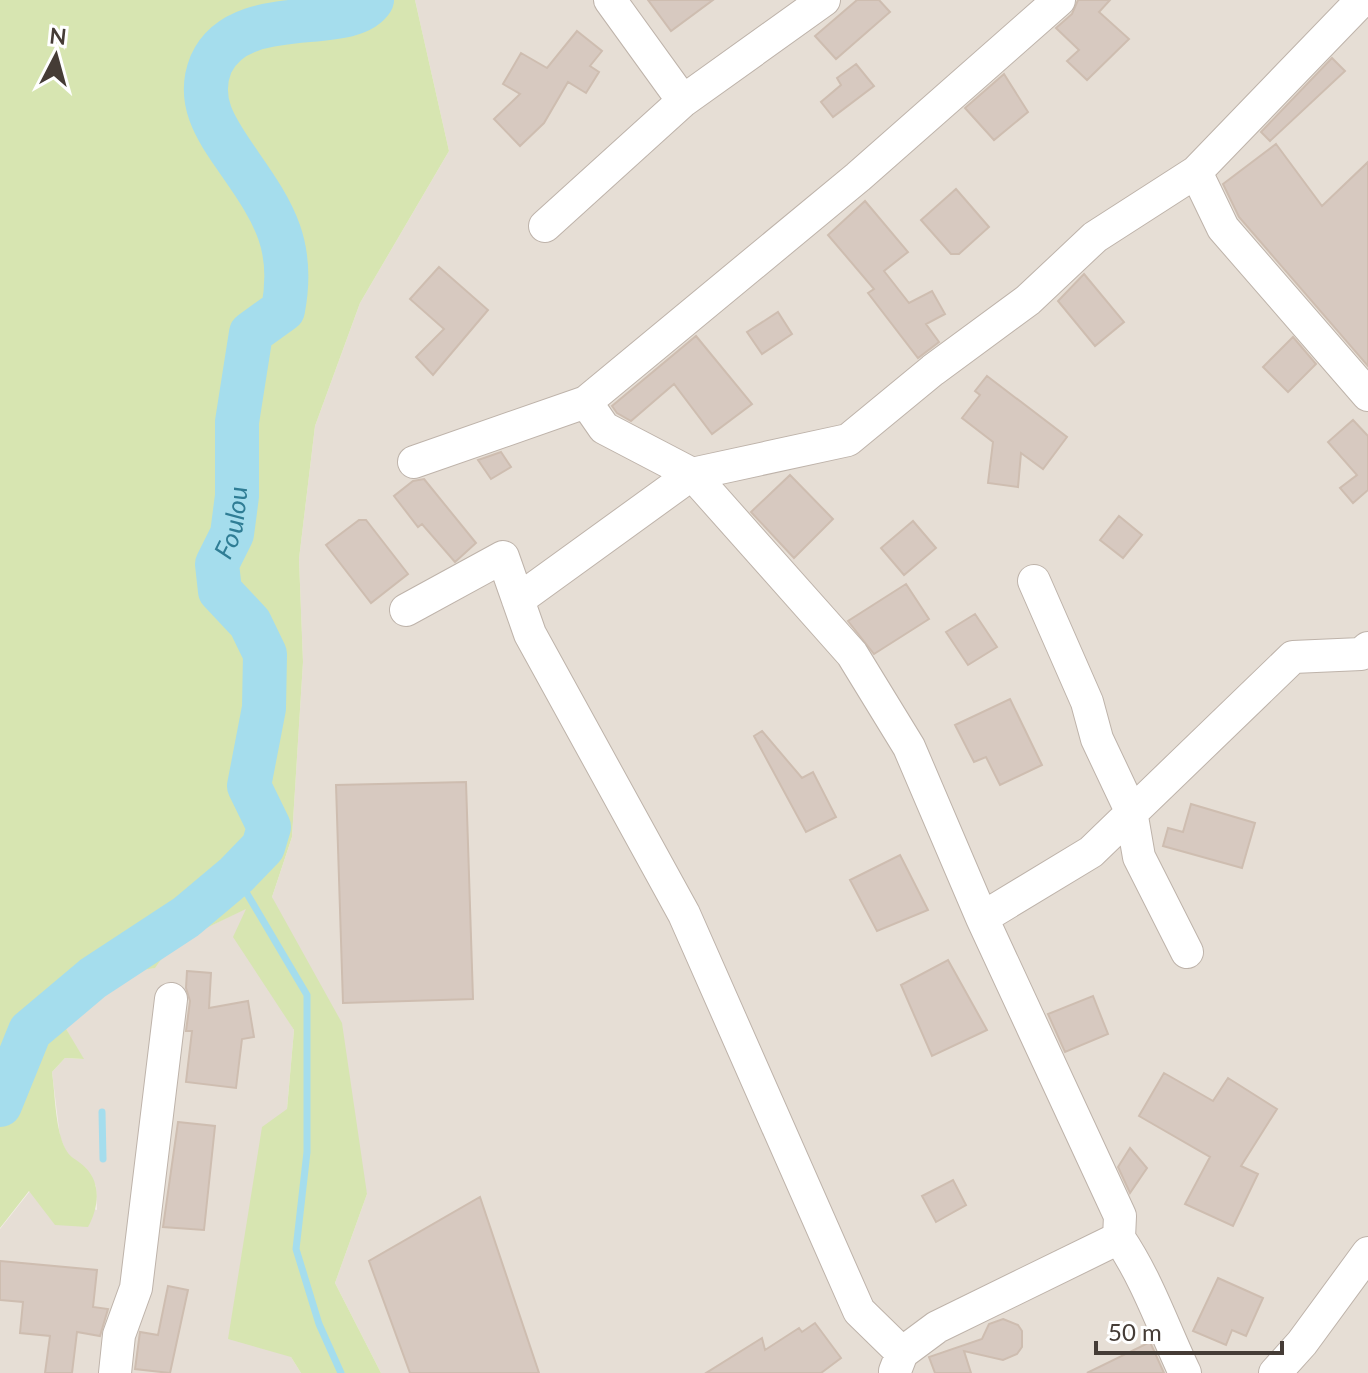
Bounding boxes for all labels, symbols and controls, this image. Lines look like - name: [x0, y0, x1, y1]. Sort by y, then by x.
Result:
- north arrow: [16, 16, 96, 96]
- text: N: [48, 21, 68, 50]
- water label: Foulou: [206, 486, 253, 564]
- scale bar: [1096, 1305, 1282, 1355]
- text: 50 m: [1108, 1317, 1162, 1346]

